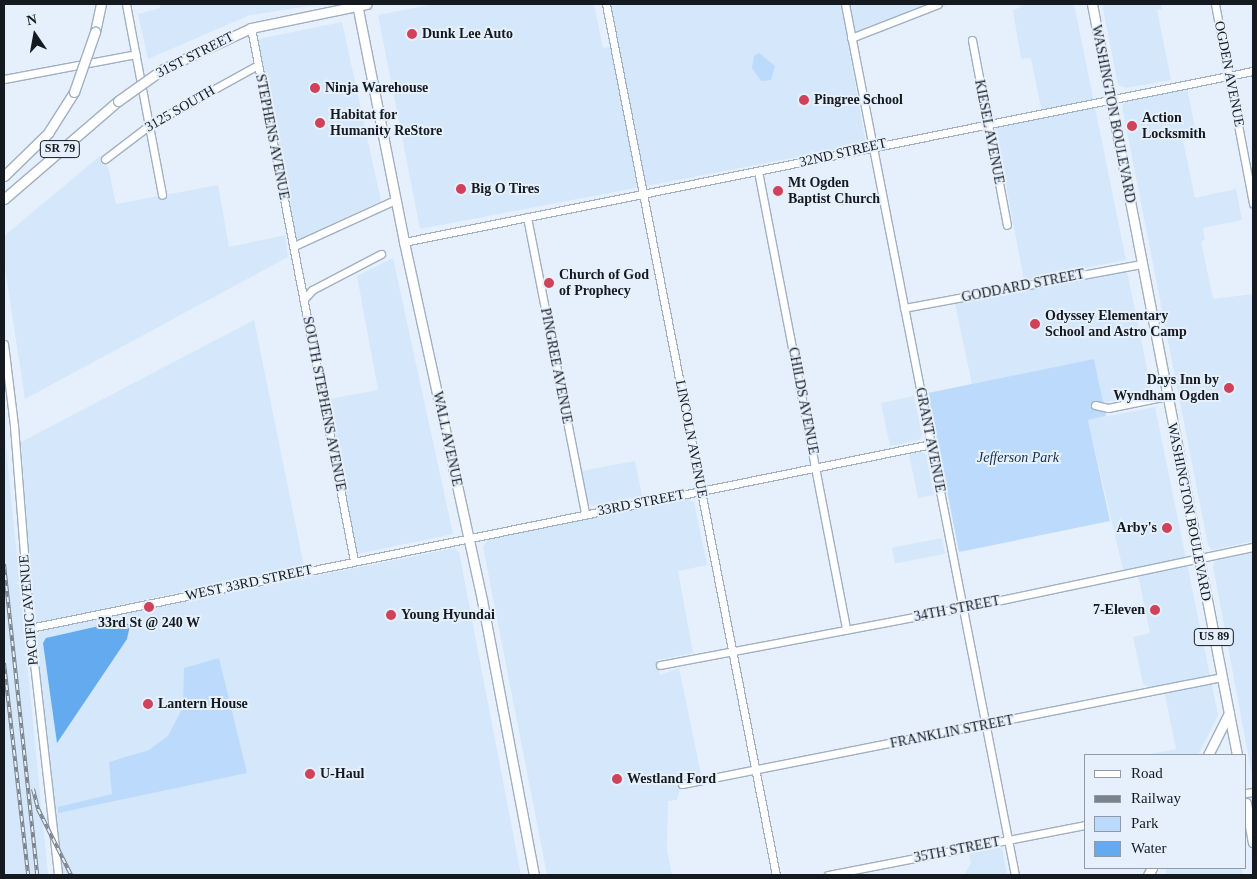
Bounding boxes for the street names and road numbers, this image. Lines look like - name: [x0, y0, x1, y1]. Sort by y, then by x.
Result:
- street label: OGDEN AVENUE: [1210, 19, 1248, 129]
- street label: WASHINGTON BOULEVARD: [1087, 24, 1139, 204]
- street label: 31ST STREET: [153, 28, 237, 82]
- street label: STEPHENS AVENUE: [251, 72, 293, 202]
- street label: KIESEL AVENUE: [971, 78, 1007, 186]
- street label: 3125 SOUTH: [142, 82, 218, 136]
- street label: 32ND STREET: [798, 135, 888, 171]
- road number: SR 79: [39, 140, 81, 158]
- street label: GODDARD STREET: [960, 266, 1086, 306]
- street label: PINGREE AVENUE: [536, 306, 576, 426]
- street label: SOUTH STEPHENS AVENUE: [299, 315, 349, 493]
- street label: CHILDS AVENUE: [784, 346, 822, 456]
- street label: LINCOLN AVENUE: [671, 378, 711, 500]
- street label: GRANT AVENUE: [912, 386, 948, 494]
- street label: WALL AVENUE: [429, 389, 465, 489]
- street label: WASHINGTON BOULEVARD: [1163, 422, 1215, 602]
- street label: 33RD STREET: [596, 486, 686, 520]
- street label: PACIFIC AVENUE: [16, 554, 42, 666]
- street label: WEST 33RD STREET: [184, 561, 314, 605]
- street label: 34TH STREET: [912, 592, 1002, 626]
- road number: US 89: [1193, 628, 1235, 646]
- street label: FRANKLIN STREET: [889, 712, 1015, 752]
- street label: 35TH STREET: [912, 833, 1002, 867]

